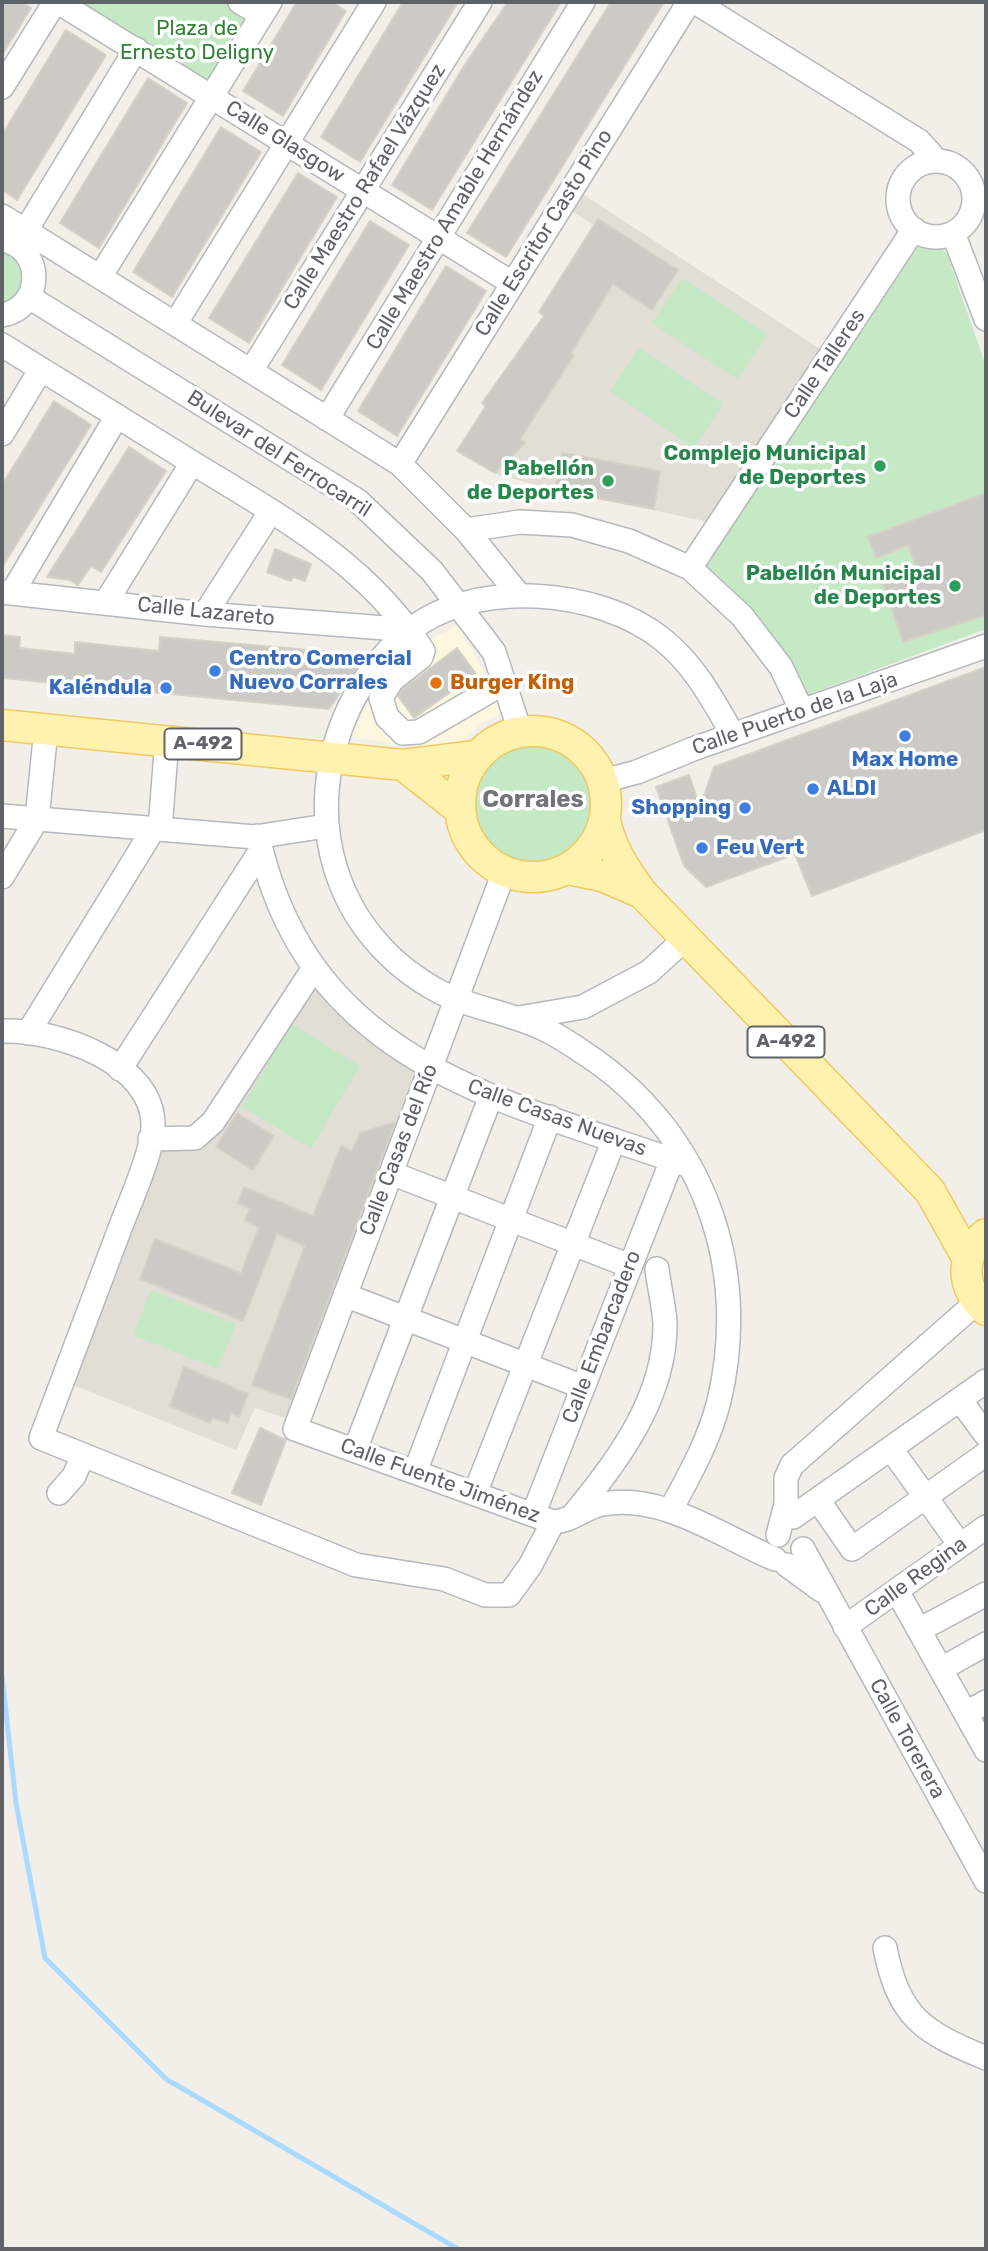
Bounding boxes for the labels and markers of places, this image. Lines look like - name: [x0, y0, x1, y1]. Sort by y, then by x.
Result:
- place label: Complejo Municipal de Deportes: [663, 441, 866, 491]
- place label: Pabellón de Deportes: [467, 456, 594, 506]
- marker: Complejo Municipal de Deportes: [872, 458, 888, 474]
- marker: Pabellón de Deportes: [600, 473, 616, 489]
- place label: Pabellón Municipal de Deportes: [746, 561, 941, 611]
- marker: Pabellón Municipal de Deportes: [947, 578, 963, 594]
- place label: Centro Comercial Nuevo Corrales: [229, 646, 412, 696]
- marker: Centro Comercial Nuevo Corrales: [207, 663, 223, 679]
- place label: Burger King: [450, 670, 574, 696]
- place label: Kaléndula: [49, 675, 152, 701]
- marker: Burger King: [428, 675, 444, 691]
- marker: Kaléndula: [158, 680, 174, 696]
- marker: Max Home: [897, 728, 913, 744]
- place label: Max Home: [852, 747, 958, 773]
- place label: ALDI: [827, 776, 876, 802]
- marker: ALDI: [805, 781, 821, 797]
- place label: Shopping: [631, 795, 731, 821]
- marker: Shopping: [737, 800, 753, 816]
- place label: Feu Vert: [716, 835, 804, 861]
- marker: Feu Vert: [694, 840, 710, 856]

